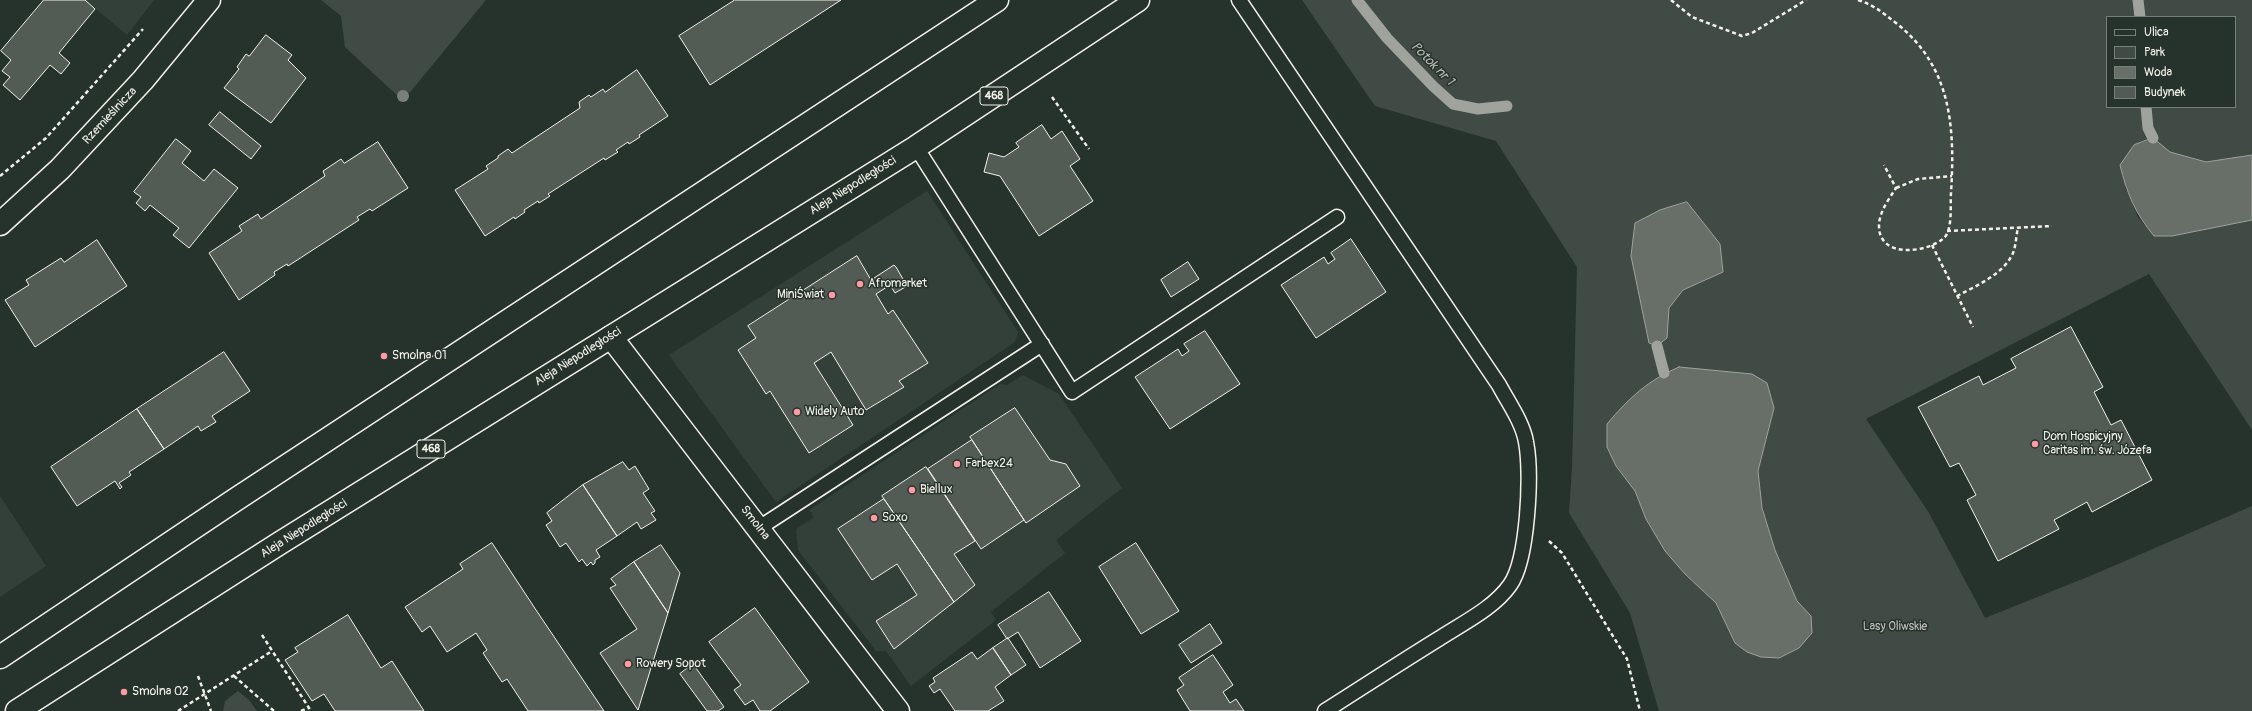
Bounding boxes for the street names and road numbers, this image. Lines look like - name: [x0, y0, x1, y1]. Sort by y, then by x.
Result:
- street label: Rzemieślnicza: [80, 84, 140, 148]
- road number: 468: [980, 87, 1008, 105]
- street label: Aleja Niepodległości: [807, 154, 899, 218]
- street label: Aleja Niepodległości: [532, 325, 624, 389]
- road number: 468: [417, 440, 445, 458]
- street label: Aleja Niepodległości: [258, 497, 350, 561]
- street label: Smolna: [737, 503, 773, 543]

